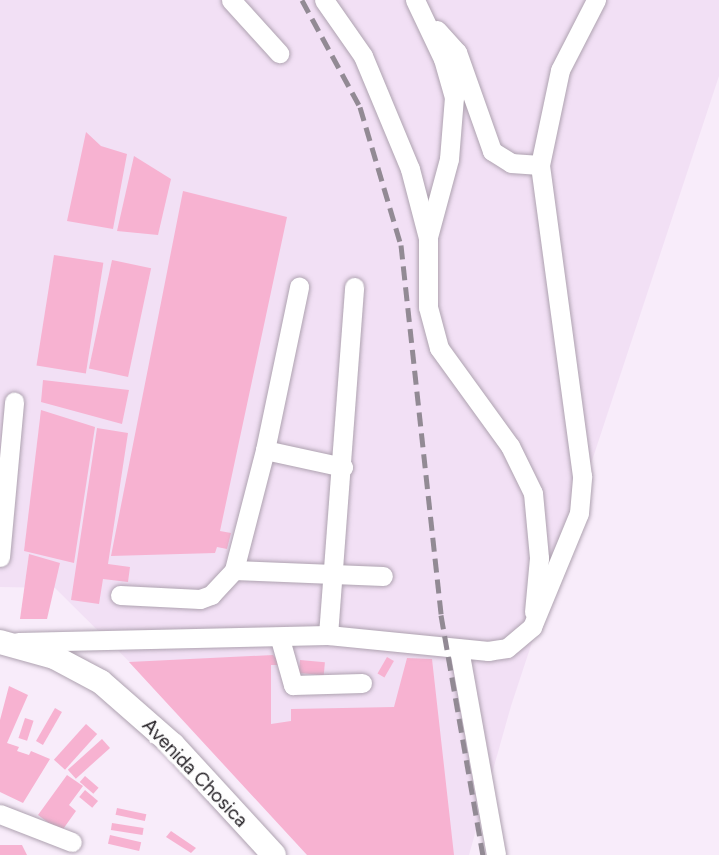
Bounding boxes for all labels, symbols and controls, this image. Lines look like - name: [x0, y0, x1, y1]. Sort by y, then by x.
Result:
- street label: Avenida Chosica: [138, 714, 252, 832]

